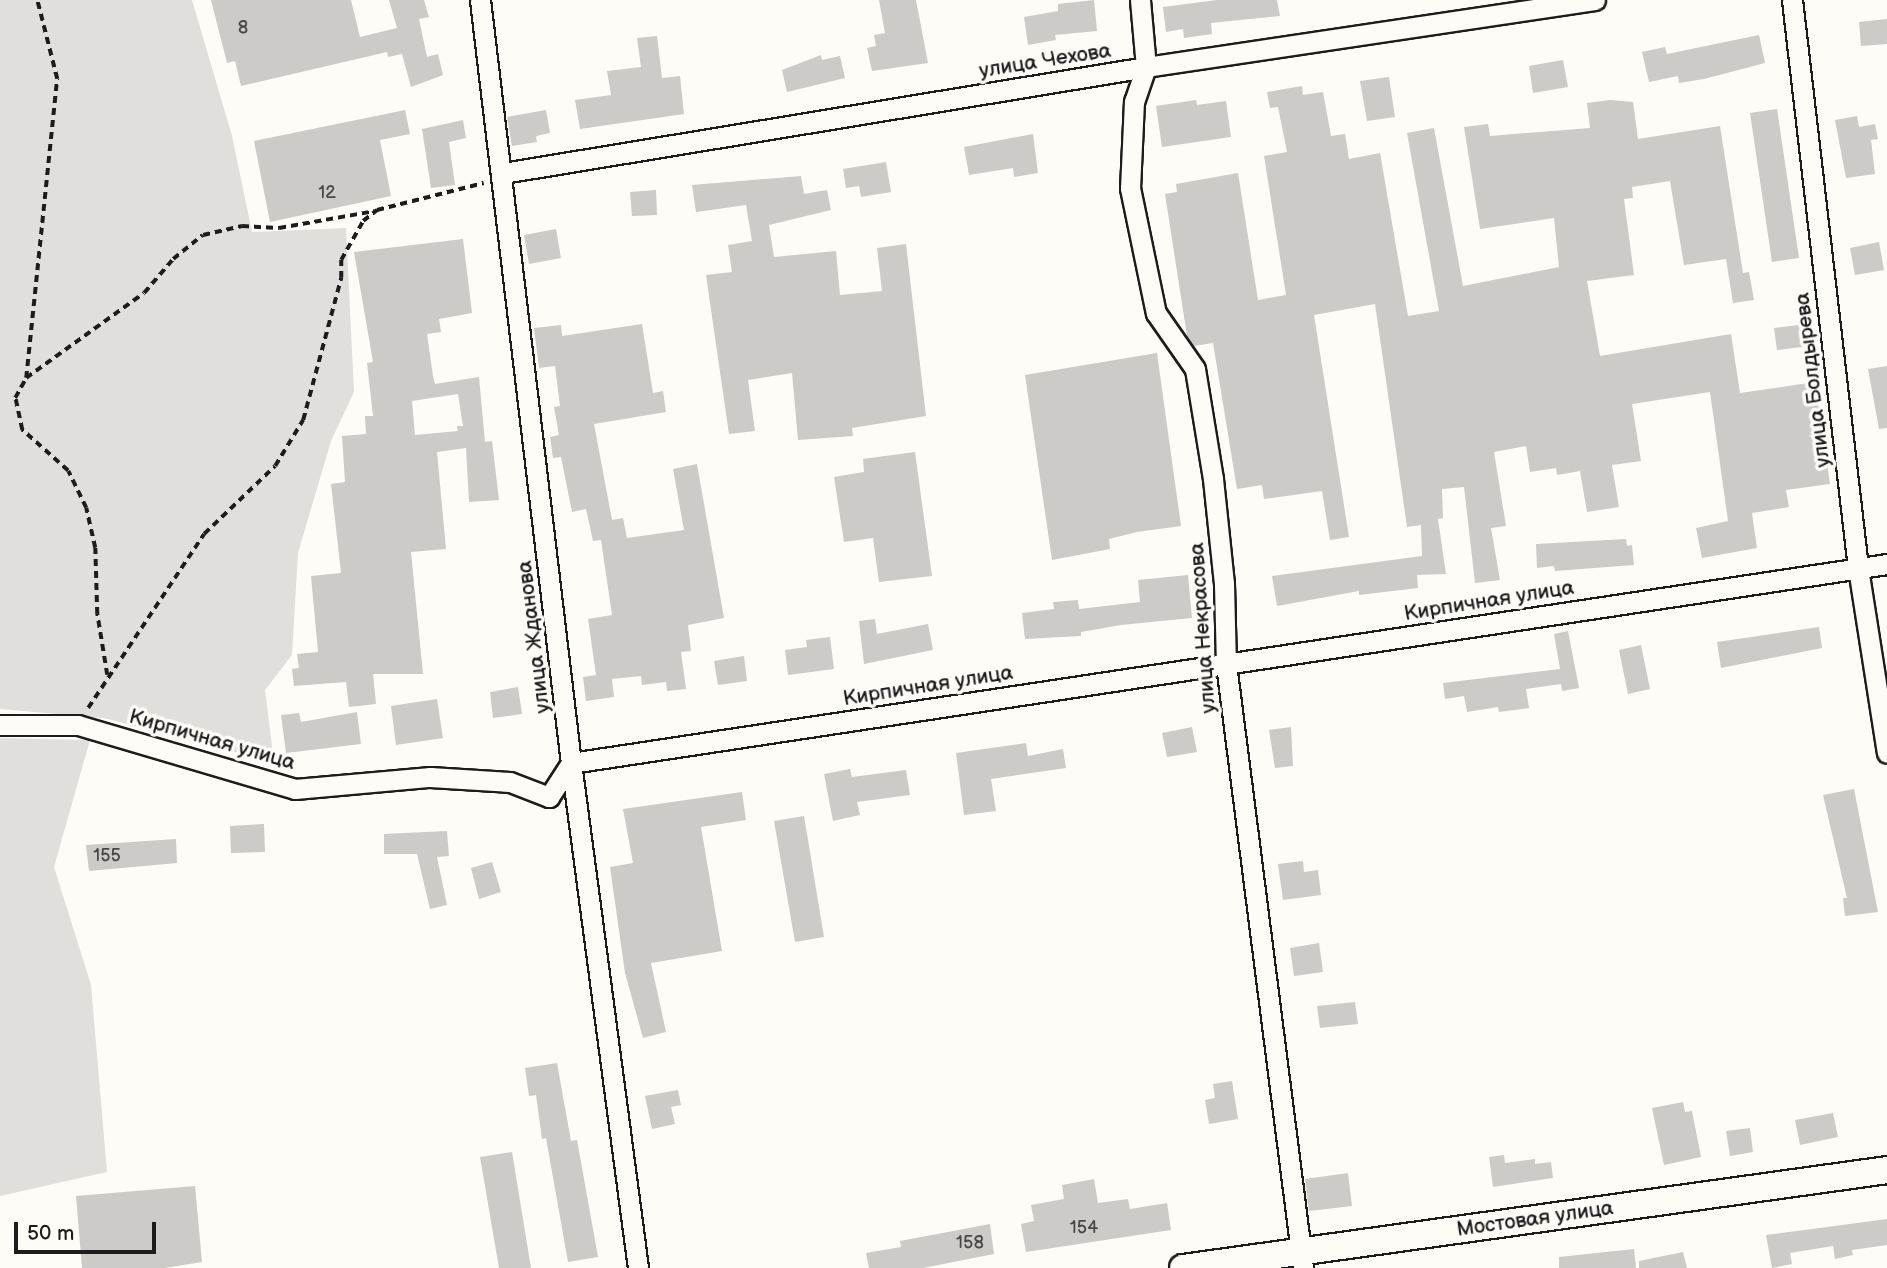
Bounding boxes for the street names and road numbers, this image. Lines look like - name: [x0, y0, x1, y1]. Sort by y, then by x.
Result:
- street label: улица Чехова: [977, 38, 1113, 84]
- street label: улица Болдырева: [1790, 291, 1836, 469]
- street label: улица Некрасова: [1184, 542, 1222, 714]
- street label: улица Жданова: [512, 559, 556, 715]
- street label: Кирпичная улица: [1402, 575, 1576, 627]
- street label: Кирпичная улица: [841, 660, 1015, 712]
- street label: Кирпичная улица: [126, 704, 298, 776]
- street label: Мостовая улица: [1455, 1196, 1615, 1242]

